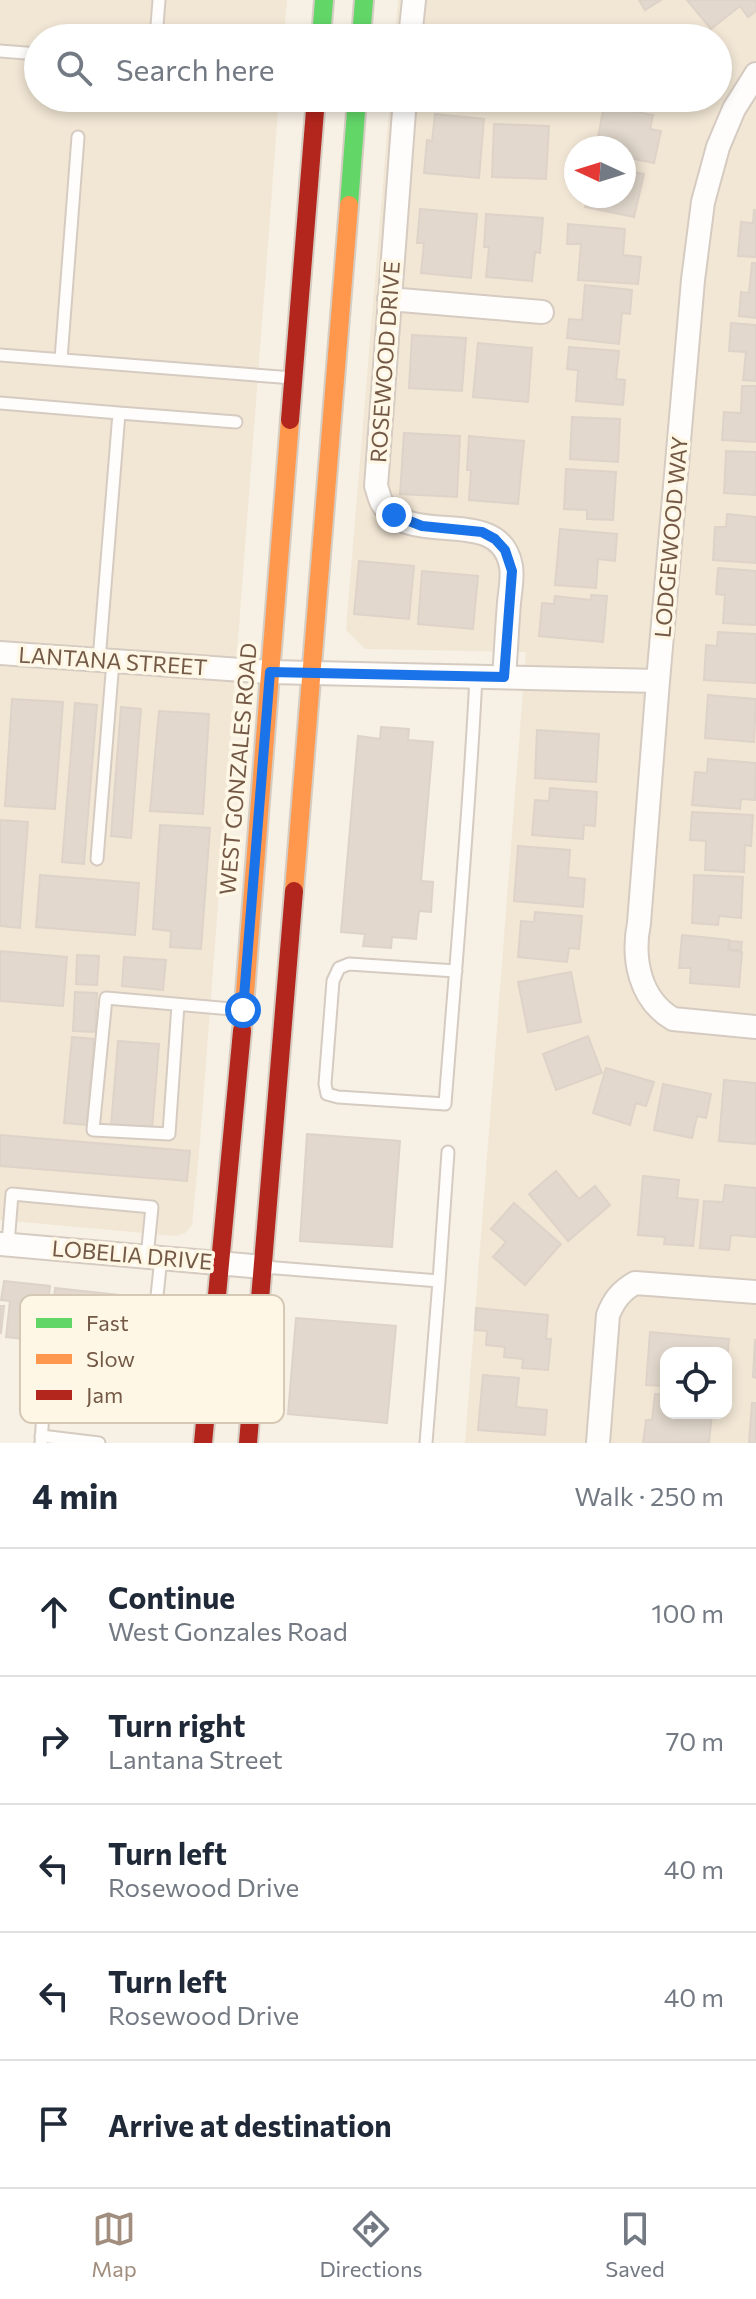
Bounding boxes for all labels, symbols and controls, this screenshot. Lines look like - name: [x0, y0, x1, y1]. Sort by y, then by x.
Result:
- search box: [24, 24, 732, 112]
- icon: search: [52, 46, 96, 90]
- text: Search here: [116, 50, 275, 87]
- north arrow: [564, 136, 636, 208]
- street label: ROSEWOOD DRIVE: [364, 260, 405, 464]
- street label: LODGEWOOD WAY: [648, 435, 693, 639]
- route end: [376, 497, 412, 533]
- street label: LANTANA STREET: [18, 640, 208, 681]
- street label: WEST GONZALES ROAD: [213, 642, 262, 896]
- route start: [225, 992, 261, 1028]
- street label: LOBELIA DRIVE: [51, 1234, 213, 1275]
- legend: [20, 1295, 284, 1423]
- text: Fast: [86, 1309, 129, 1336]
- text: Slow: [86, 1345, 135, 1372]
- map controls: [660, 1347, 732, 1419]
- button: locate: [660, 1347, 732, 1419]
- text: Jam: [86, 1381, 123, 1408]
- text: 4 min: [32, 1474, 118, 1516]
- text: Walk · 250 m: [574, 1480, 724, 1511]
- text: Continue: [108, 1578, 235, 1615]
- icon: ahead: [32, 1590, 76, 1634]
- text: 100 m: [651, 1597, 724, 1628]
- text: West Gonzales Road: [108, 1615, 348, 1646]
- text: Turn right: [108, 1706, 245, 1743]
- icon: right: [32, 1718, 76, 1762]
- text: 70 m: [666, 1725, 724, 1756]
- text: Lantana Street: [108, 1743, 283, 1774]
- text: Turn left: [108, 1834, 227, 1871]
- icon: left: [32, 1846, 76, 1890]
- text: 40 m: [664, 1853, 724, 1884]
- text: Rosewood Drive: [108, 1871, 299, 1902]
- text: Turn left: [108, 1962, 227, 1999]
- icon: left: [32, 1974, 76, 2018]
- text: 40 m: [664, 1981, 724, 2012]
- text: Rosewood Drive: [108, 1999, 299, 2030]
- icon: arrive: [32, 2102, 76, 2146]
- text: Arrive at destination: [108, 2106, 392, 2143]
- tab: Map: [91, 2207, 137, 2282]
- tab: Directions: [319, 2207, 423, 2282]
- tab: Saved: [605, 2207, 665, 2282]

